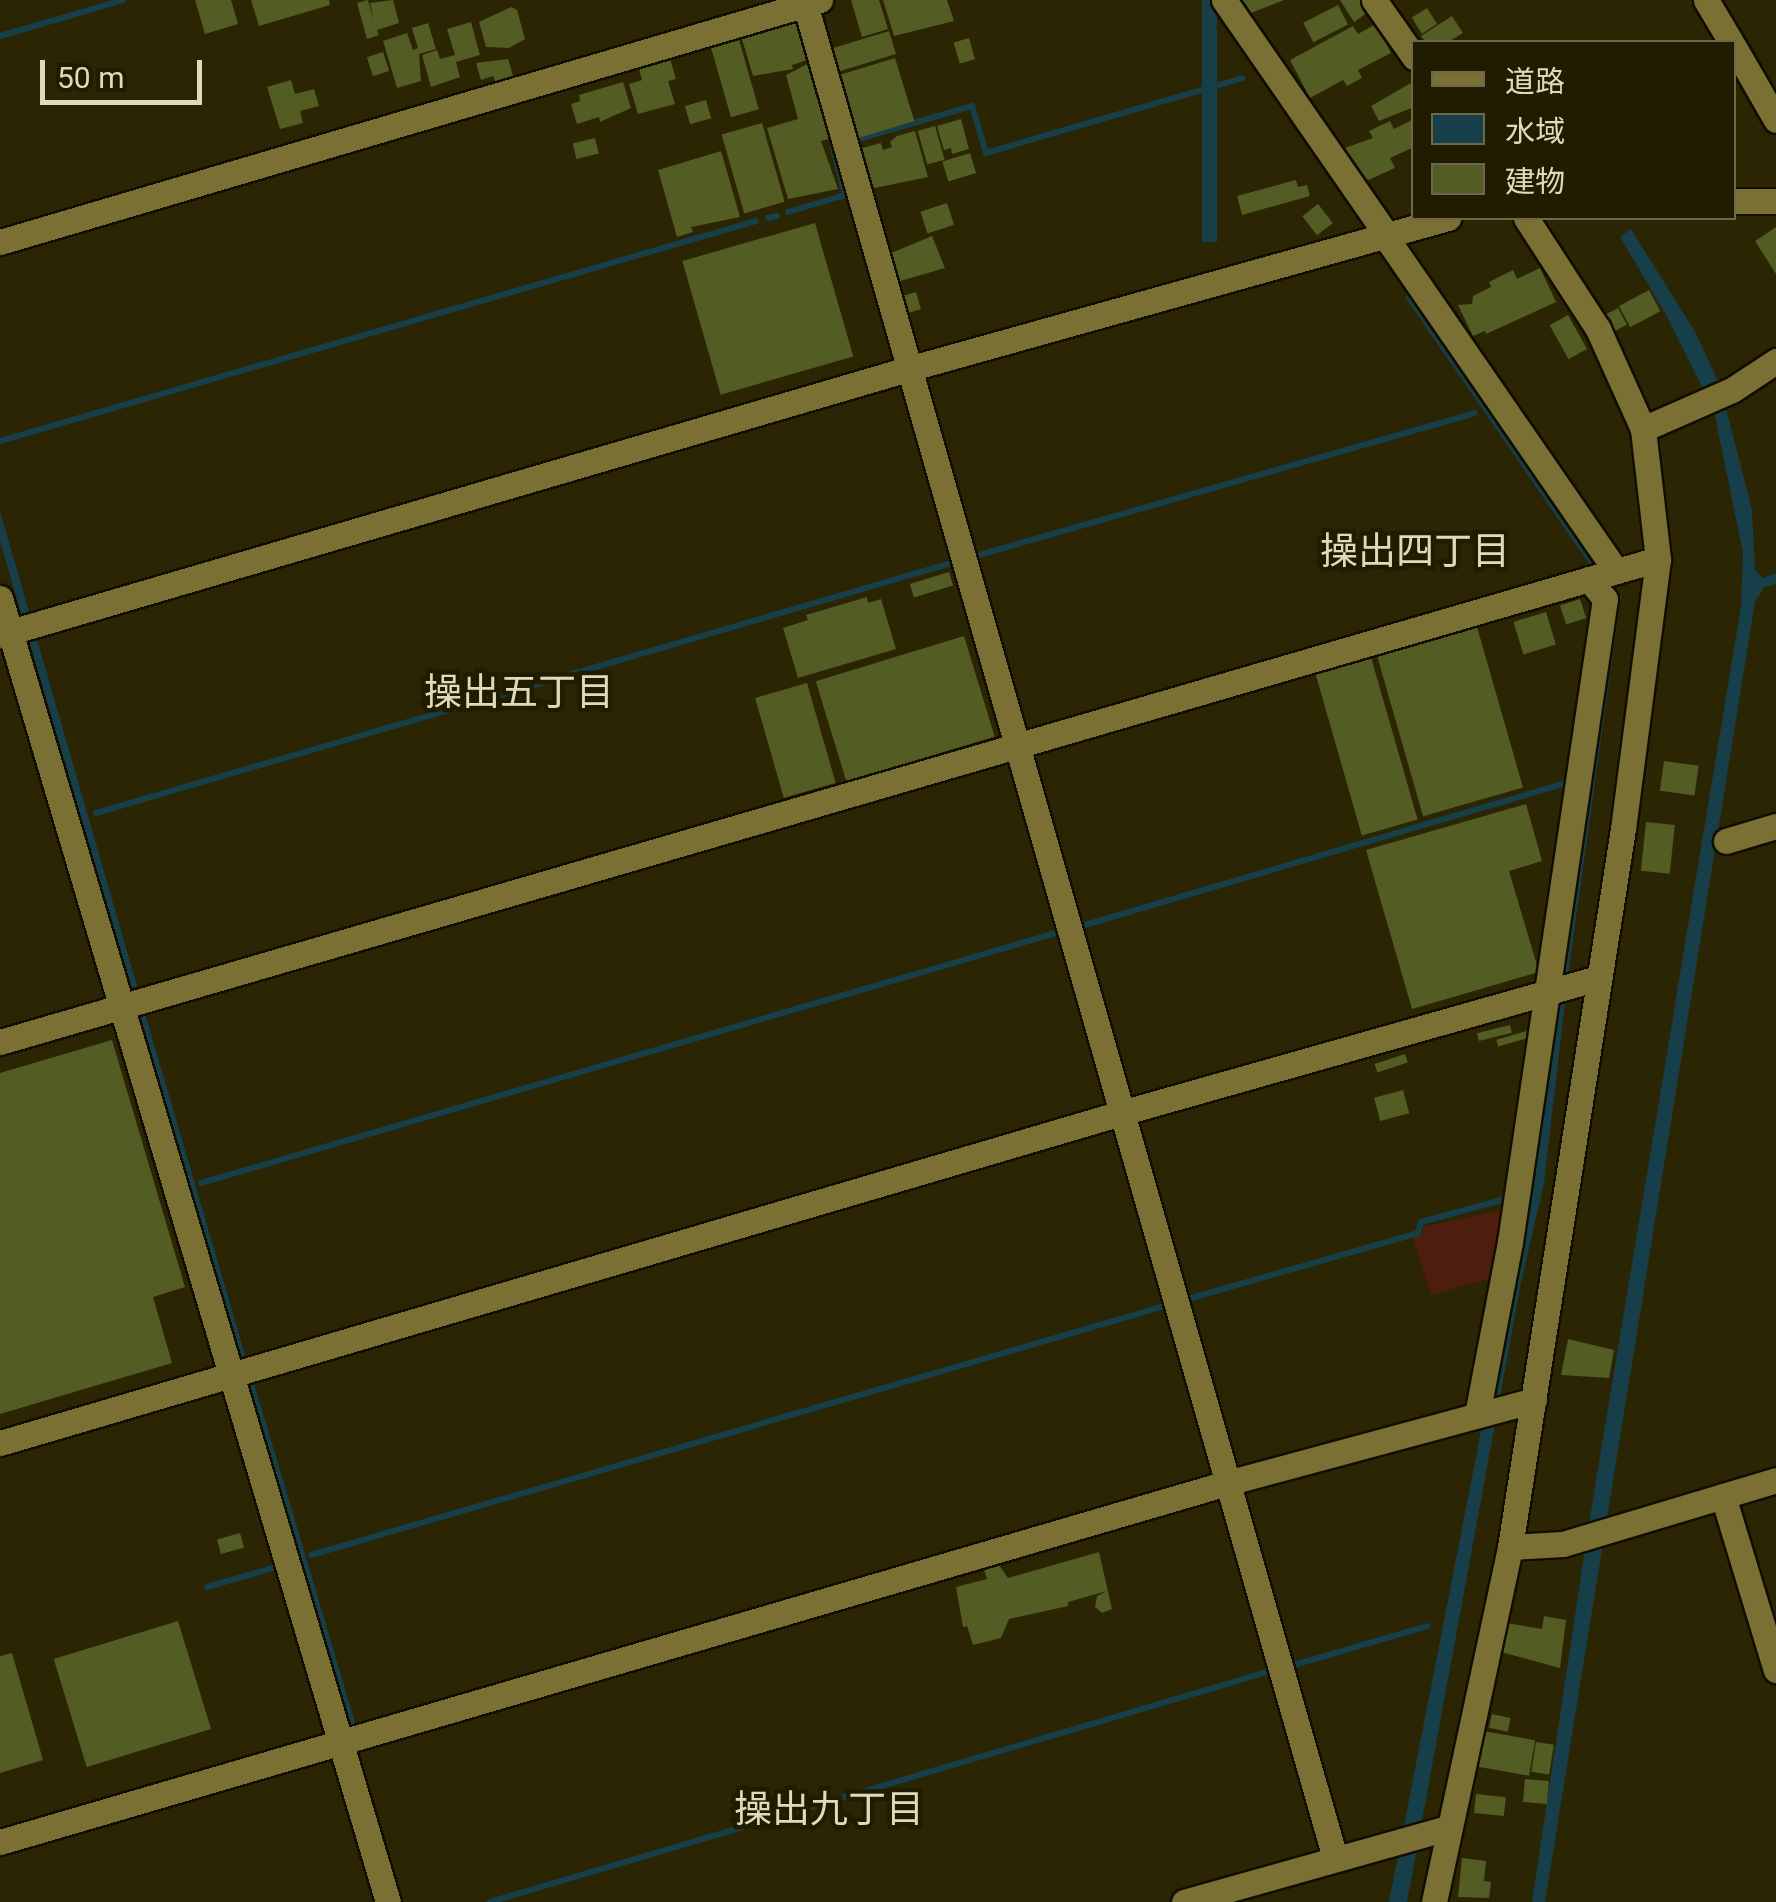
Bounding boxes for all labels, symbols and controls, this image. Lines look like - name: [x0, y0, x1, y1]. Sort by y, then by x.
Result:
- scale bar: [45, 40, 208, 102]
- legend: [1411, 40, 1736, 220]
- text: 50 m: [57, 60, 124, 95]
- text: 道路: [1505, 64, 1565, 99]
- text: 水域: [1505, 114, 1565, 149]
- text: 建物: [1505, 164, 1565, 199]
- district label: 操出四丁目: [1320, 529, 1510, 575]
- district label: 操出五丁目: [424, 670, 614, 716]
- district label: 操出九丁目: [734, 1787, 924, 1833]

